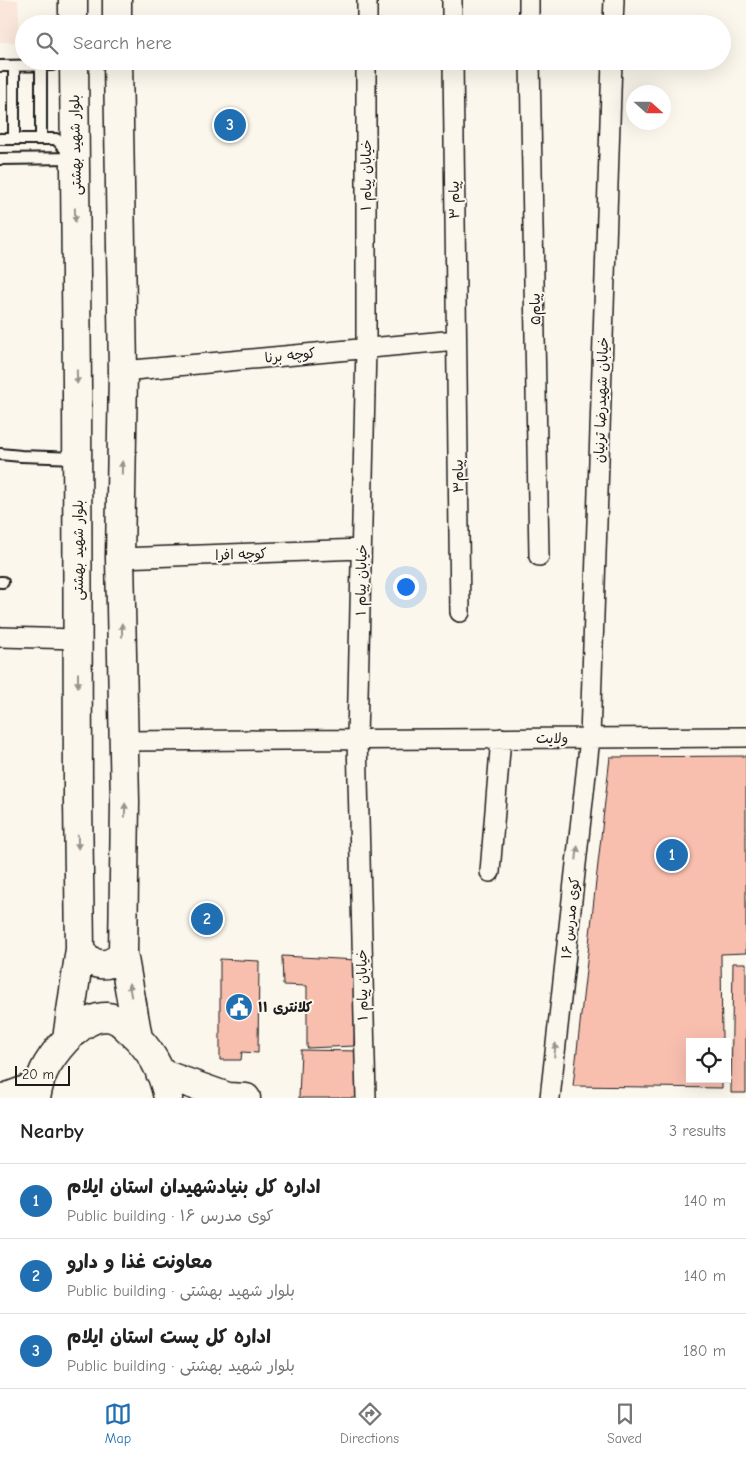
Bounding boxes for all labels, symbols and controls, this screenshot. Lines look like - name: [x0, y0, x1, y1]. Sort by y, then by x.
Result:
- search box: [15, 15, 731, 70]
- icon: search: [33, 29, 61, 57]
- text: Search here: [73, 32, 172, 54]
- north arrow: [626, 85, 671, 130]
- street label: بلوار شهید بهشتی: [66, 94, 85, 196]
- pin: 3: [214, 106, 246, 144]
- street label: خیابان پیام ۱: [358, 139, 377, 211]
- street label: پیام ۳: [446, 181, 465, 219]
- one-way arrow: [72, 207, 80, 223]
- street label: پیام۵: [527, 293, 546, 325]
- street label: خیابان شهیدرضا ترنیان: [591, 337, 612, 463]
- street label: کوچه برنا: [264, 344, 316, 368]
- one-way arrow: [73, 370, 81, 386]
- one-way arrow: [118, 459, 126, 475]
- street label: پیام۳: [450, 459, 469, 493]
- street label: بلوار شهید بهشتی: [70, 500, 87, 600]
- street label: خیابان پیام ۱: [352, 544, 373, 616]
- street label: کوچه افرا: [215, 545, 267, 565]
- your location: [393, 574, 419, 600]
- one-way arrow: [118, 622, 126, 638]
- one-way arrow: [74, 672, 82, 688]
- street label: ولایت: [536, 730, 568, 747]
- one-way arrow: [121, 802, 129, 818]
- one-way arrow: [75, 835, 83, 851]
- pin: 1: [656, 836, 688, 874]
- one-way arrow: [573, 845, 581, 861]
- street label: کوی مدرس ۱۶: [558, 876, 583, 960]
- pin: 2: [191, 900, 223, 938]
- street label: خیابان پیام ۱: [353, 949, 374, 1021]
- one-way arrow: [125, 981, 133, 997]
- public building icon: کلانتری ۱۱: [224, 992, 254, 1022]
- place label: کلانتری ۱۱: [258, 999, 313, 1016]
- map controls: [686, 1038, 731, 1083]
- button: locate: [686, 1038, 731, 1083]
- one-way arrow: [551, 1041, 559, 1057]
- scale bar: [15, 1063, 70, 1086]
- text: 20 m: [22, 1066, 54, 1083]
- text: Nearby: [20, 1119, 84, 1143]
- text: 3 results: [669, 1122, 726, 1140]
- text: اداره کل بنیادشهیدان استان ایلام: [67, 1176, 320, 1198]
- text: 1: [33, 1192, 39, 1210]
- text: 140 m: [684, 1192, 726, 1210]
- text: Public building · کوی مدرس ۱۶: [67, 1207, 274, 1225]
- text: معاونت غذا و دارو: [67, 1251, 213, 1273]
- text: 2: [32, 1267, 40, 1285]
- text: 140 m: [684, 1267, 726, 1285]
- text: Public building · بلوار شهید بهشتی: [67, 1282, 295, 1300]
- text: اداره کل پست استان ایلام: [67, 1326, 271, 1348]
- text: 3: [32, 1342, 40, 1360]
- text: 180 m: [683, 1342, 726, 1360]
- text: Public building · بلوار شهید بهشتی: [67, 1357, 295, 1375]
- tab: Map: [104, 1400, 132, 1447]
- tab: Directions: [340, 1400, 399, 1447]
- tab: Saved: [607, 1400, 642, 1447]

